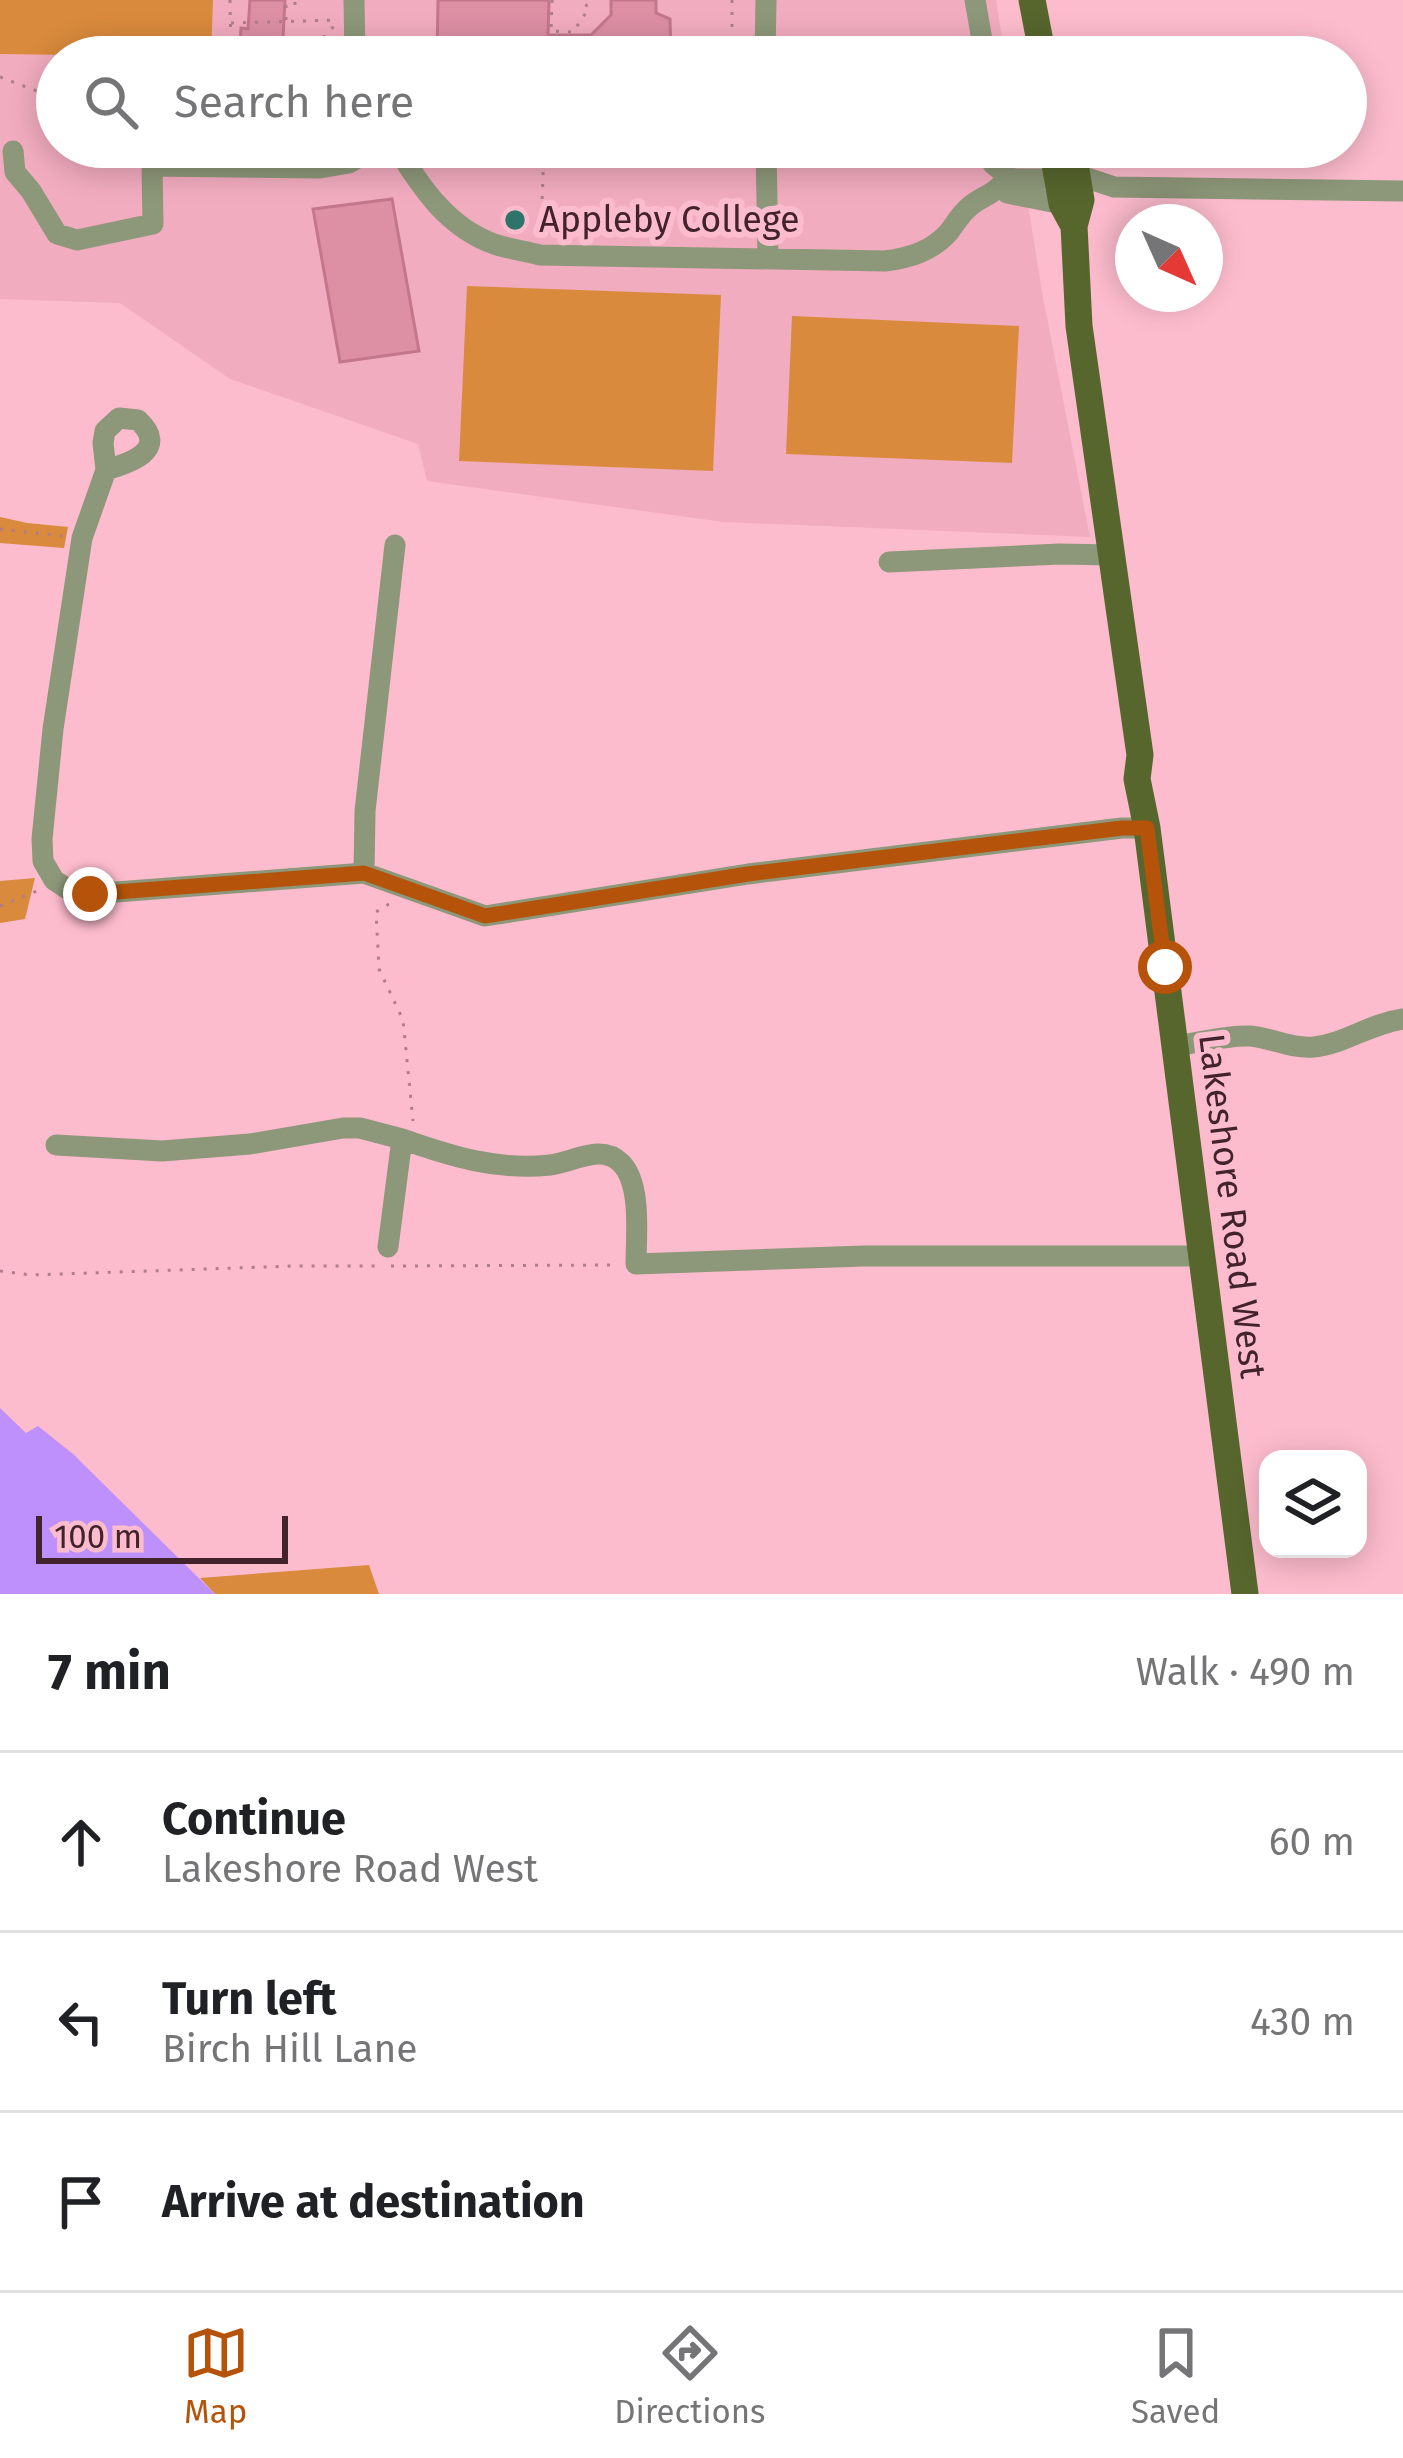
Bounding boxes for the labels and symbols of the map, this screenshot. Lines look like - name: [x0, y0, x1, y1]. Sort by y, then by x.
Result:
- place label: Appleby College: [539, 198, 800, 242]
- north arrow: [1115, 204, 1223, 312]
- marker: Appleby College: [502, 207, 528, 233]
- route end: [63, 867, 117, 921]
- route start: [1138, 940, 1192, 994]
- street label: Lakeshore Road West: [1189, 1031, 1275, 1381]
- scale bar: [36, 1510, 288, 1563]

